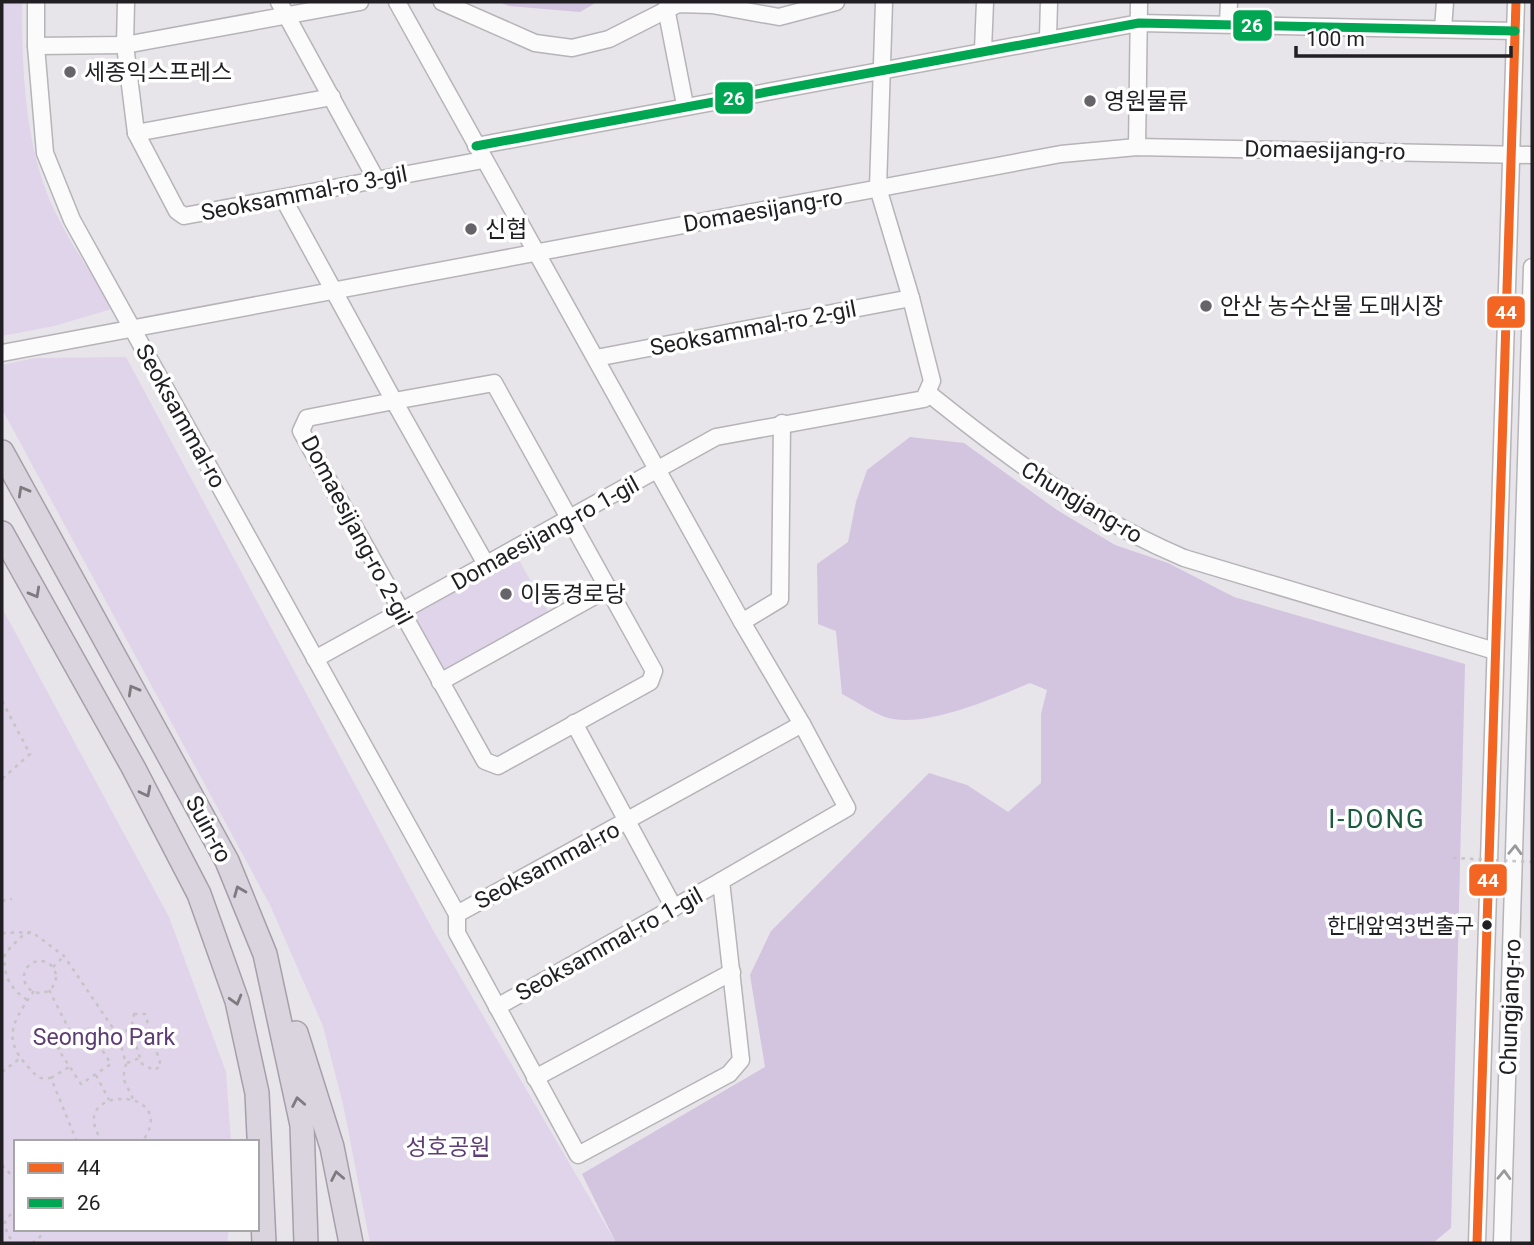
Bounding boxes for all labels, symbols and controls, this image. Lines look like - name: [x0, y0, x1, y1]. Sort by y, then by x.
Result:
- line badge: 26: [1232, 9, 1273, 42]
- text: 26: [1241, 14, 1263, 37]
- scale bar: [1296, 14, 1511, 58]
- text: 100 m: [1306, 27, 1365, 51]
- place label: 세종익스프레스: [84, 59, 232, 86]
- marker: 세종익스프레스: [62, 64, 78, 80]
- line badge: 26: [714, 81, 754, 115]
- text: 26: [723, 87, 745, 110]
- place label: 영원물류: [1104, 88, 1189, 115]
- marker: 영원물류: [1082, 93, 1098, 109]
- street label: Domaesijang-ro: [1244, 136, 1406, 165]
- street label: Seoksammal-ro 3-gil: [199, 160, 410, 227]
- street label: Domaesijang-ro: [681, 183, 845, 238]
- place label: 신협: [485, 216, 527, 243]
- marker: 신협: [463, 221, 479, 237]
- place label: 안산 농수산물 도매시장: [1220, 293, 1443, 320]
- street label: Seoksammal-ro 2-gil: [648, 295, 859, 362]
- line badge: 44: [1486, 295, 1526, 329]
- marker: 안산 농수산물 도매시장: [1198, 298, 1214, 314]
- text: 44: [1495, 301, 1517, 324]
- street label: Seoksammal-ro: [130, 340, 231, 493]
- street label: Domaesijang-ro 2-gil: [295, 431, 418, 629]
- street label: Chungjang-ro: [1016, 456, 1147, 549]
- street label: Domaesijang-ro 1-gil: [447, 471, 644, 596]
- one-way arrow: [18, 486, 31, 498]
- place label: 이동경로당: [520, 581, 626, 608]
- one-way arrow: [27, 586, 40, 598]
- marker: 이동경로당: [498, 586, 514, 602]
- one-way arrow: [128, 685, 141, 697]
- one-way arrow: [138, 785, 151, 797]
- street label: Suin-ro: [180, 791, 237, 867]
- district label: I-DONG: [1328, 804, 1426, 834]
- street label: Seoksammal-ro: [470, 816, 624, 915]
- one-way arrow: [1507, 844, 1522, 855]
- line badge: 44: [1468, 863, 1508, 897]
- text: 44: [1477, 869, 1499, 892]
- street label: Seoksammal-ro 1-gil: [511, 882, 707, 1007]
- one-way arrow: [234, 886, 248, 898]
- place label: 한대앞역3번출구: [1327, 914, 1474, 938]
- marker: 한대앞역3번출구: [1480, 918, 1494, 932]
- street label: Chungjang-ro: [1495, 938, 1526, 1076]
- one-way arrow: [227, 994, 242, 1006]
- park label: Seongho Park: [33, 1024, 176, 1051]
- one-way arrow: [291, 1096, 306, 1108]
- park label: 성호공원: [406, 1134, 490, 1161]
- legend: [14, 1140, 259, 1231]
- text: 44: [77, 1156, 101, 1180]
- one-way arrow: [1496, 1169, 1511, 1180]
- one-way arrow: [331, 1171, 346, 1183]
- text: 26: [77, 1191, 101, 1215]

